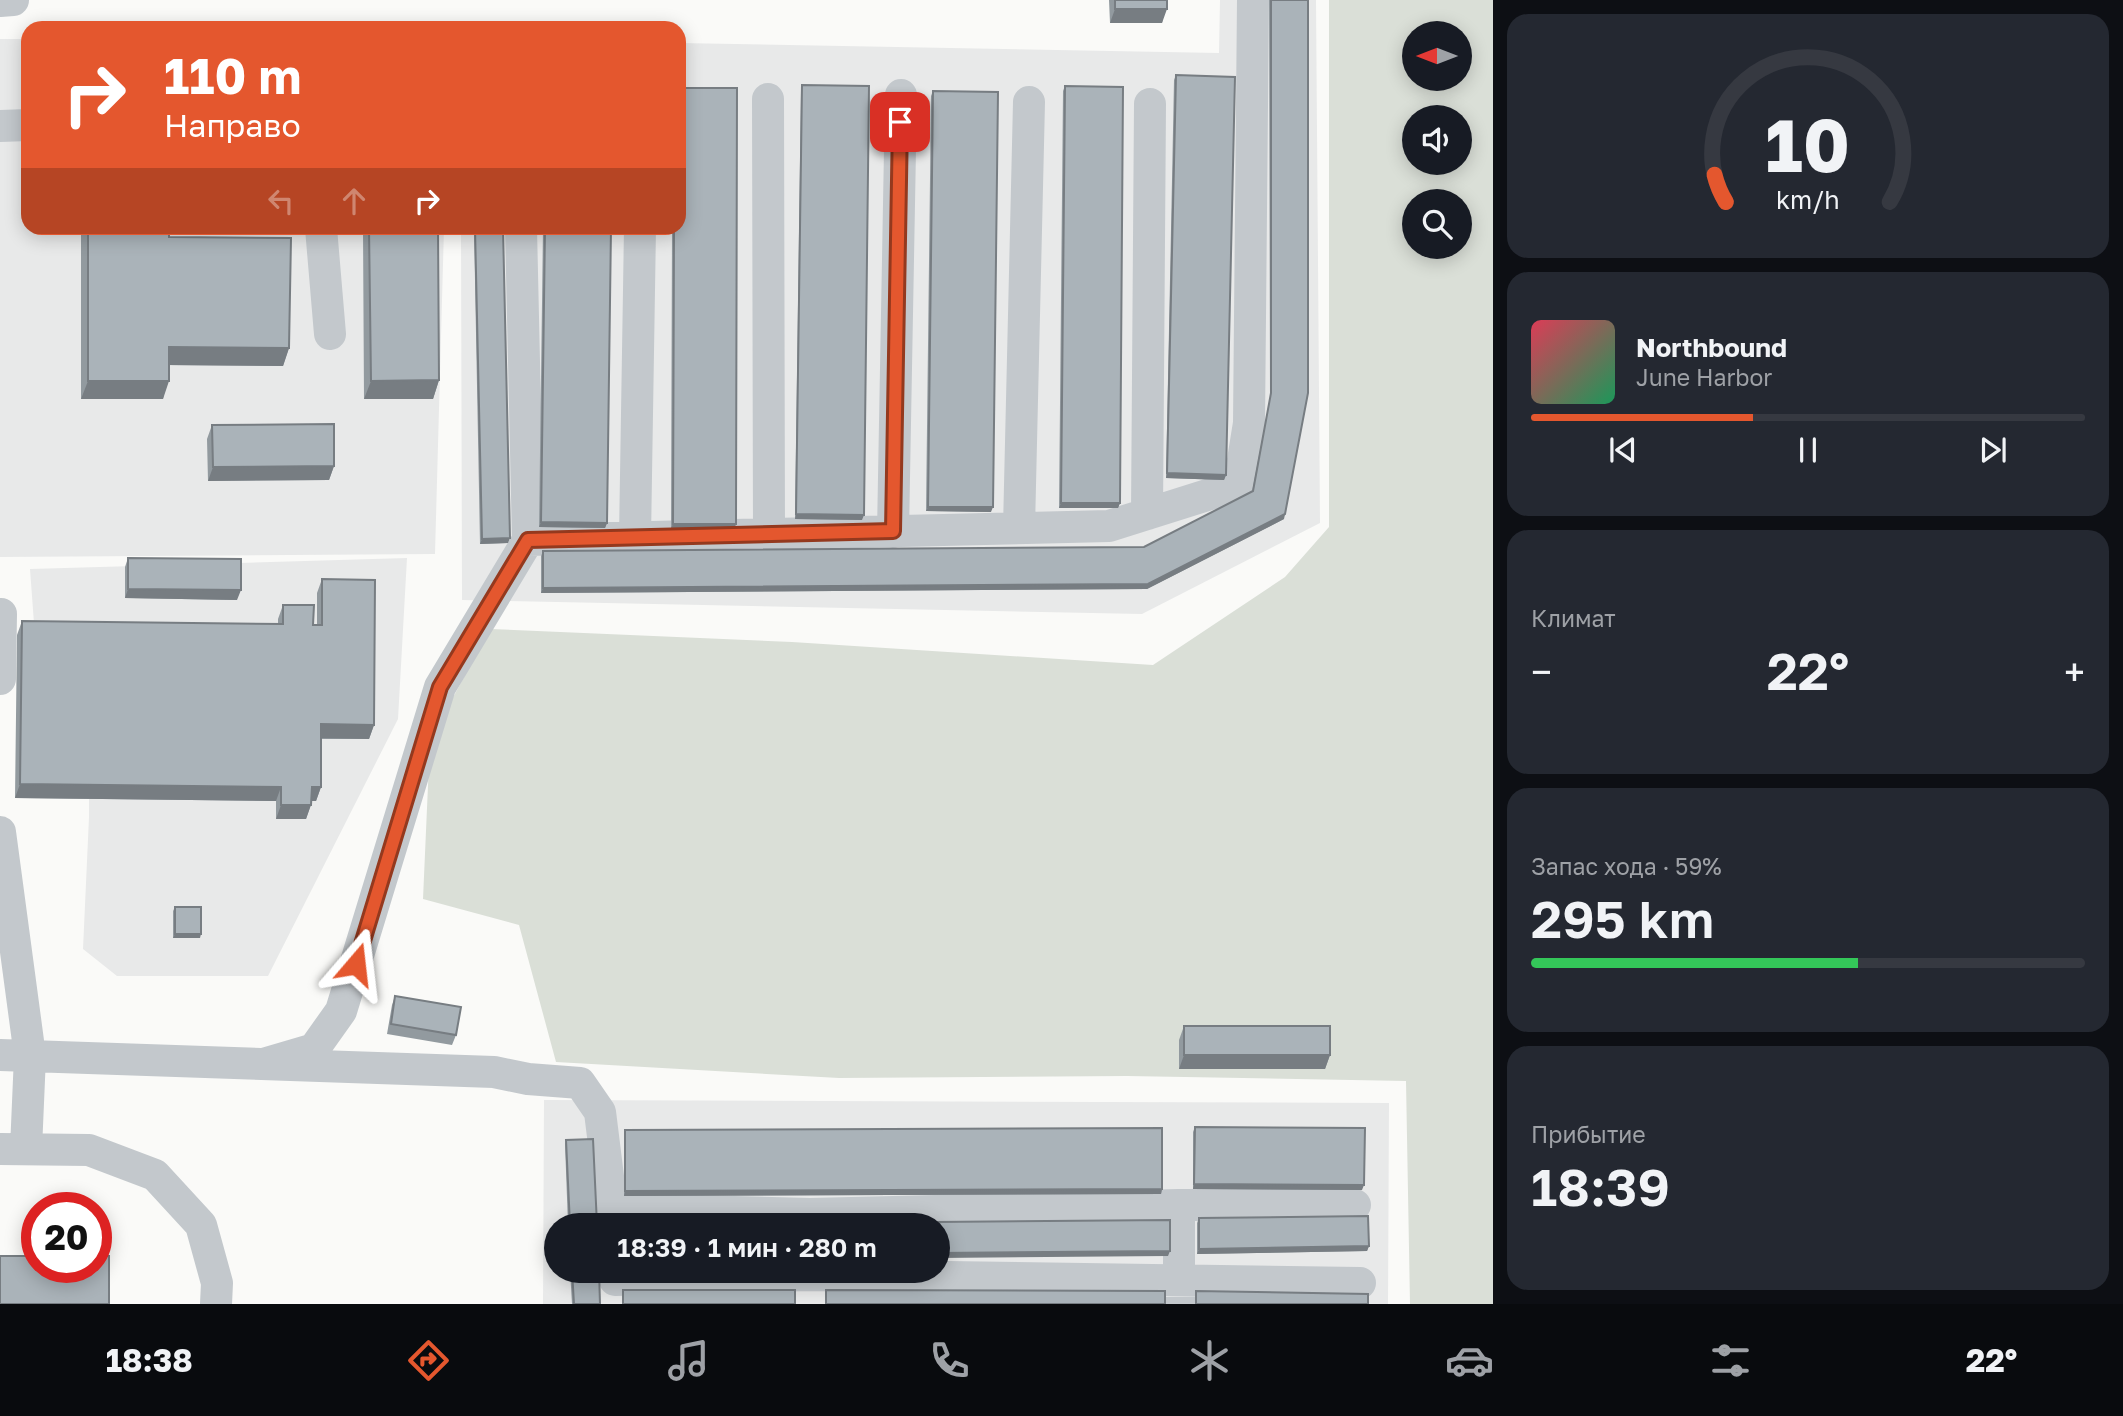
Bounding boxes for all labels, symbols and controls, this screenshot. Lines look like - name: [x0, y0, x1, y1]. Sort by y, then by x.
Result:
- north arrow: [1402, 21, 1472, 91]
- map controls: [1402, 21, 1472, 259]
- text: 110 m: [164, 46, 301, 105]
- icon: right: [49, 49, 140, 140]
- pin: [870, 92, 930, 152]
- text: 10: [1766, 101, 1850, 188]
- icon: arrive: [881, 103, 919, 141]
- button: sound: [1402, 105, 1472, 175]
- text: Направо: [164, 106, 301, 144]
- icon: left: [262, 182, 300, 220]
- icon: ahead: [335, 182, 373, 220]
- icon: right: [408, 182, 446, 220]
- text: km/h: [1776, 184, 1840, 215]
- button: search: [1402, 189, 1472, 259]
- text: Northbound: [1636, 332, 1787, 363]
- text: June Harbor: [1636, 363, 1772, 391]
- icon: previous: [1604, 431, 1642, 469]
- icon: pause: [1789, 431, 1827, 469]
- icon: next: [1974, 431, 2012, 469]
- text: Климат: [1531, 604, 1616, 632]
- text: 22°: [1767, 639, 1849, 701]
- text: −: [1531, 649, 1552, 694]
- text: +: [2064, 649, 2085, 694]
- text: Запас хода · 59%: [1531, 852, 1722, 880]
- text: 295 km: [1531, 887, 1714, 949]
- position arrow: [319, 927, 393, 1001]
- text: Прибытие: [1531, 1120, 1646, 1148]
- text: 18:39: [1531, 1155, 1670, 1217]
- speed limit sign: 20: [21, 1192, 112, 1283]
- text: 18:39 · 1 мин · 280 m: [617, 1232, 877, 1263]
- icon: directions: [404, 1336, 453, 1385]
- icon: music: [664, 1336, 713, 1385]
- icon: phone: [925, 1336, 974, 1385]
- icon: climate: [1185, 1336, 1234, 1385]
- icon: car: [1445, 1336, 1494, 1385]
- icon: filters: [1706, 1336, 1755, 1385]
- text: 18:38: [106, 1341, 193, 1379]
- text: 22°: [1966, 1341, 2017, 1379]

